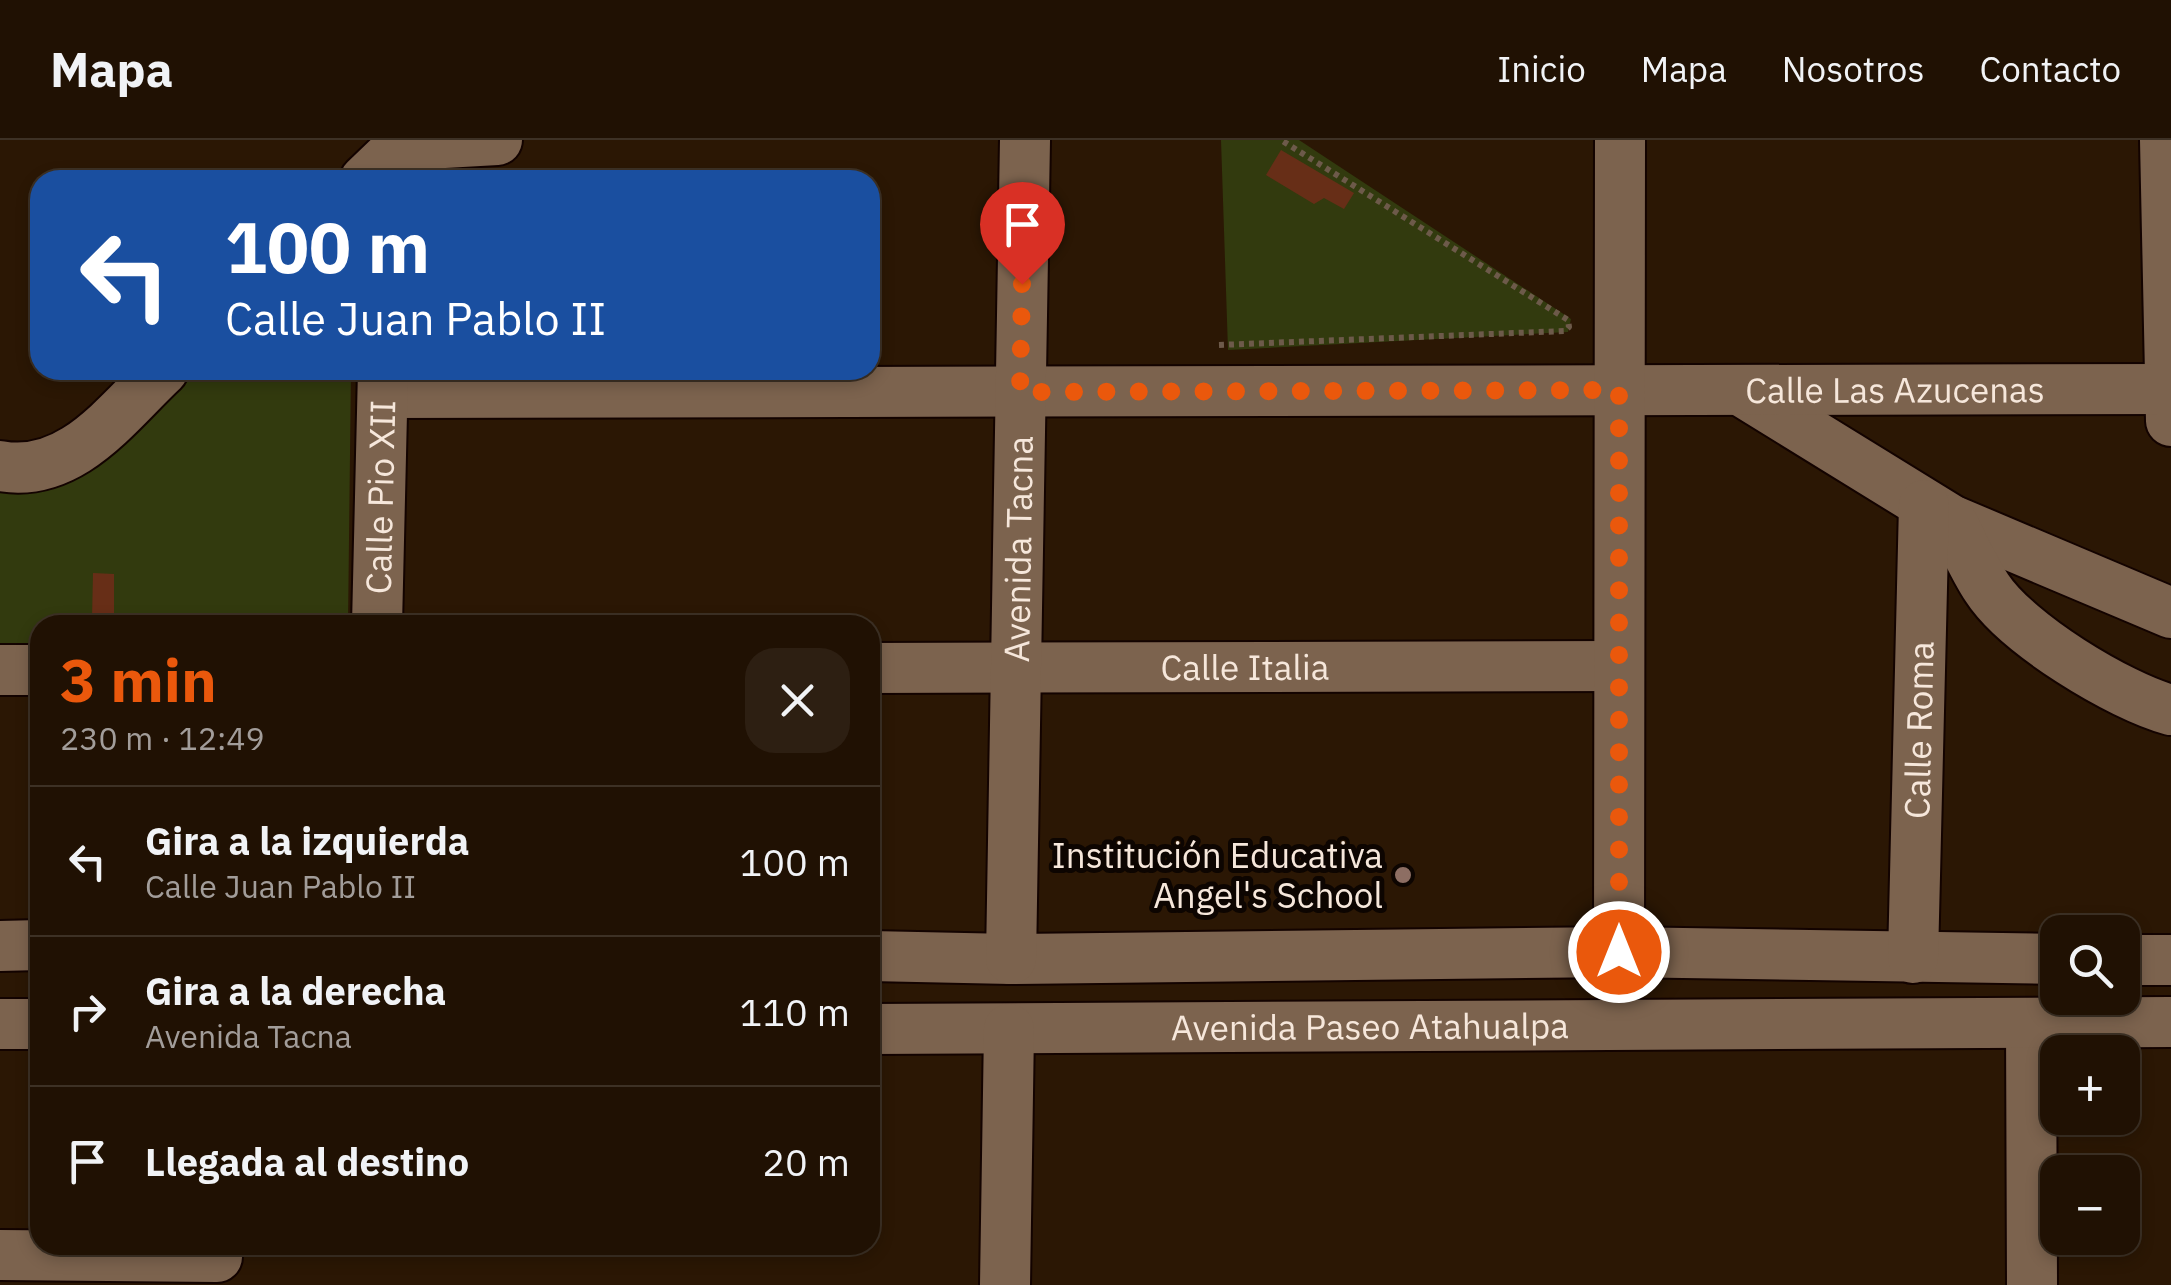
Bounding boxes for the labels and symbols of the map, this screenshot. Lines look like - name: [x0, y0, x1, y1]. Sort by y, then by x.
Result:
- pin: [980, 182, 1065, 285]
- street label: Calle Las Azucenas: [1745, 366, 2045, 413]
- street label: Calle Pio XII: [355, 399, 405, 595]
- street label: Avenida Tacna: [993, 436, 1043, 663]
- street label: Calle Roma: [1893, 641, 1944, 819]
- street label: Calle Italia: [1161, 644, 1329, 690]
- place label: Institución Educativa Angel's School: [1052, 832, 1383, 918]
- marker: Institución Educativa Angel's School: [1392, 864, 1414, 886]
- position arrow: [1567, 900, 1671, 1004]
- street label: Avenida Paseo Atahualpa: [1171, 1002, 1569, 1050]

